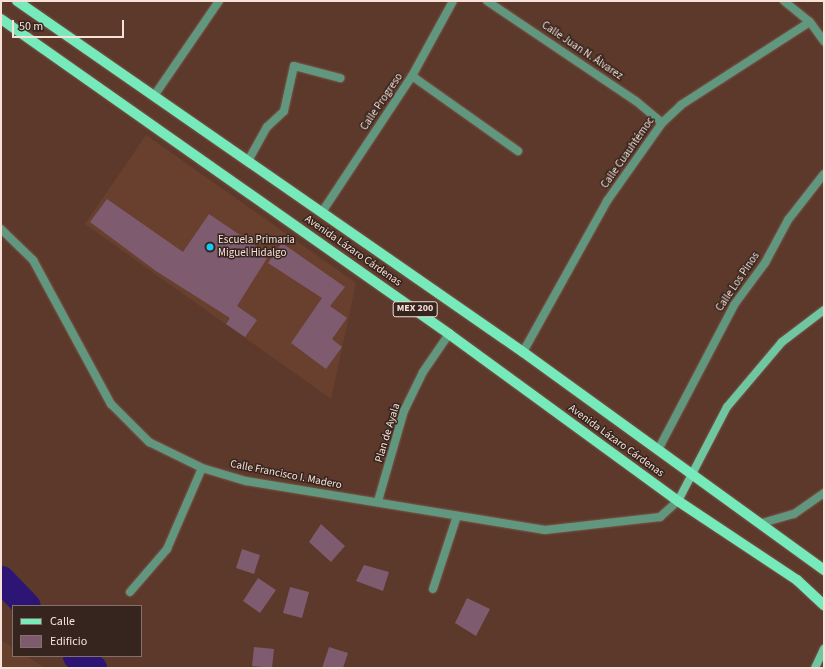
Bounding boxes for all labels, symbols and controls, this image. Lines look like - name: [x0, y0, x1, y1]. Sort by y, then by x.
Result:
- scale bar: [14, 12, 126, 38]
- text: 50 m: [19, 18, 43, 35]
- street label: Calle Juan N. Álvarez: [539, 19, 625, 83]
- street label: Calle Progreso: [358, 71, 406, 133]
- street label: Calle Cuauhtémoc: [599, 115, 657, 191]
- street label: Avenida Lázaro Cárdenas: [302, 213, 404, 289]
- place label: Escuela Primaria Miguel Hidalgo: [218, 234, 295, 260]
- marker: Escuela Primaria Miguel Hidalgo: [205, 242, 215, 252]
- street label: Calle Los Pinos: [713, 250, 763, 314]
- road number: MEX 200: [392, 301, 438, 317]
- street label: Plan de Ayala: [373, 402, 403, 464]
- street label: Avenida Lázaro Cárdenas: [566, 402, 666, 480]
- street label: Calle Francisco I. Madero: [229, 458, 343, 492]
- legend: [12, 605, 142, 657]
- text: Calle: [50, 613, 75, 630]
- text: Edificio: [50, 633, 87, 650]

